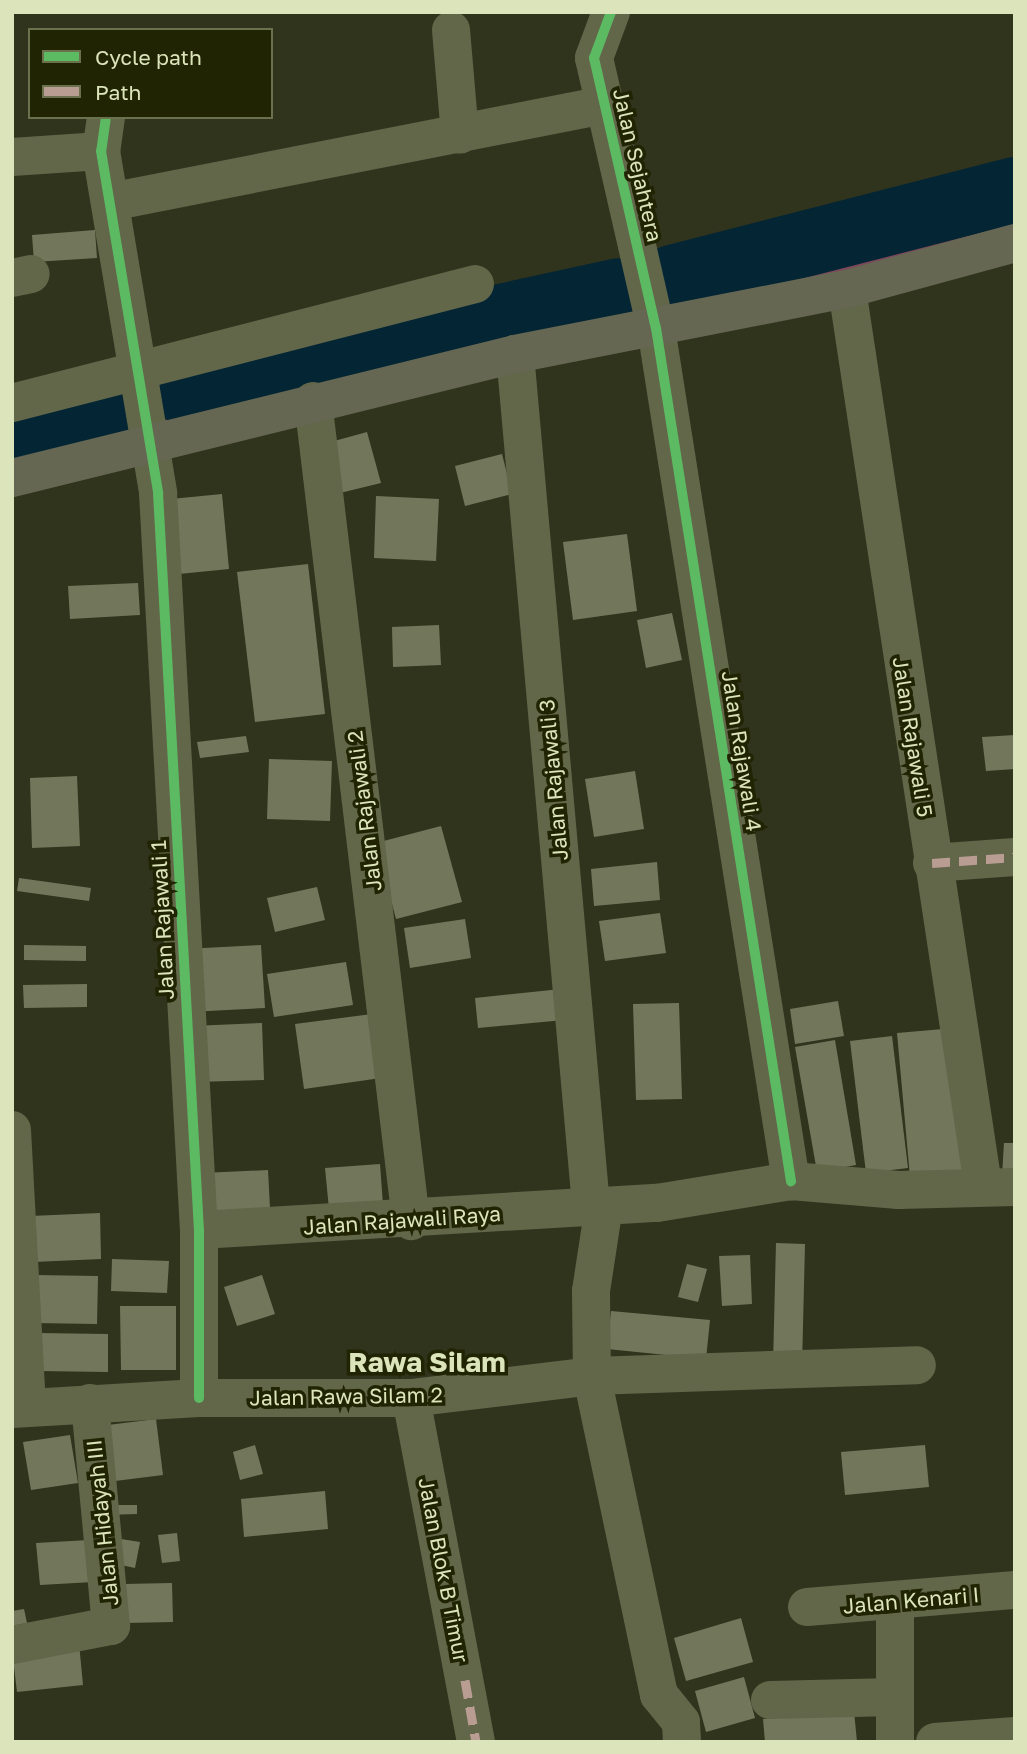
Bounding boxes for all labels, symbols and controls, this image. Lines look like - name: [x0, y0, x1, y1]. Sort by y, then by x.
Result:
- legend: [28, 28, 273, 119]
- text: Cycle path: [95, 44, 202, 70]
- text: Path: [95, 79, 142, 105]
- street label: Jalan Sejahtera: [608, 86, 668, 244]
- street label: Jalan Rajawali 5: [888, 655, 938, 819]
- street label: Jalan Rajawali 4: [717, 669, 767, 833]
- street label: Jalan Rajawali 3: [533, 698, 573, 862]
- street label: Jalan Rajawali 2: [342, 729, 386, 893]
- street label: Jalan Rajawali 1: [145, 840, 179, 1000]
- street label: Jalan Rajawali Raya: [302, 1201, 502, 1239]
- district label: Rawa Silam: [348, 1345, 506, 1379]
- street label: Jalan Rawa Silam 2: [249, 1382, 443, 1410]
- street label: Jalan Hidayah III: [81, 1439, 123, 1607]
- street label: Jalan Blok B Timur: [414, 1475, 474, 1665]
- street label: Jalan Kenari I: [842, 1581, 980, 1619]

